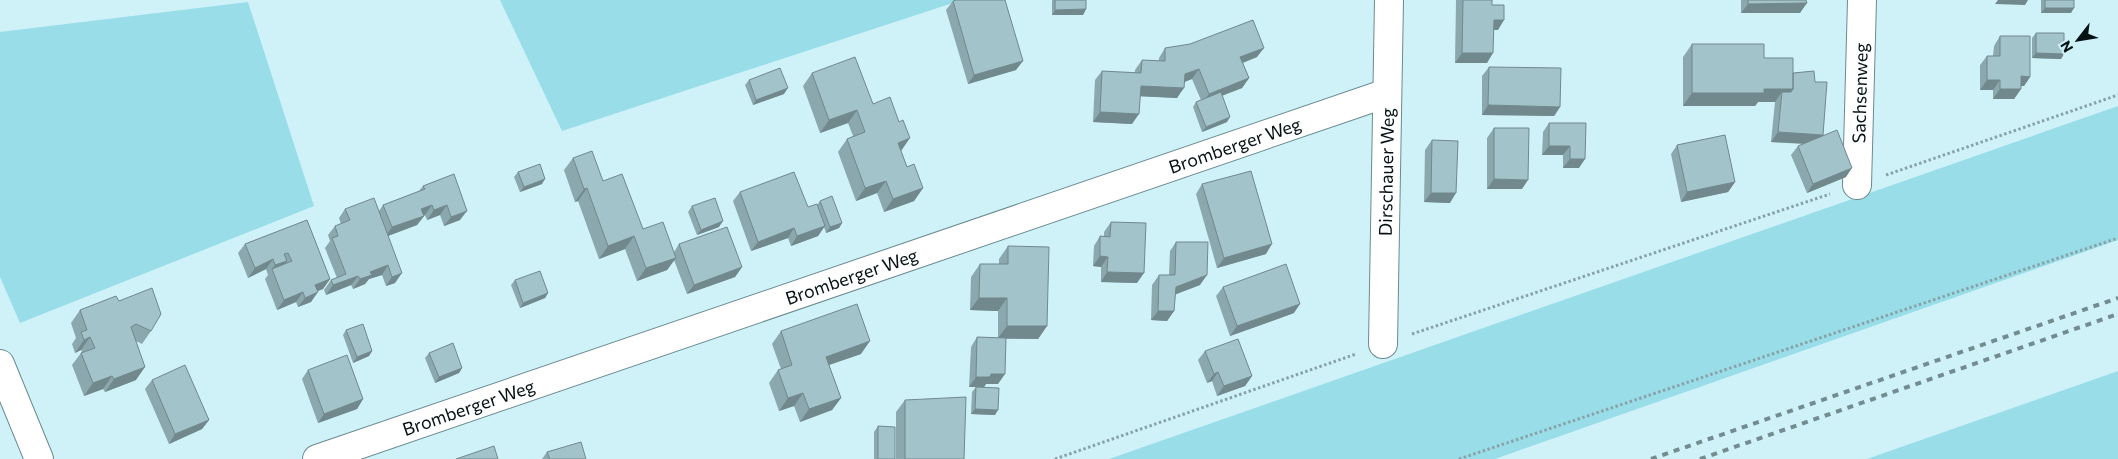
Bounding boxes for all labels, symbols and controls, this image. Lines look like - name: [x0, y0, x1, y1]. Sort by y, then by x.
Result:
- north arrow: [2053, 15, 2103, 65]
- text: N: [2056, 38, 2076, 56]
- street label: Sachsenweg: [1847, 42, 1872, 144]
- street label: Dirschauer Weg: [1374, 107, 1398, 236]
- street label: Bromberger Weg: [1166, 112, 1304, 178]
- street label: Bromberger Weg: [783, 243, 921, 309]
- street label: Bromberger Weg: [399, 374, 538, 440]

